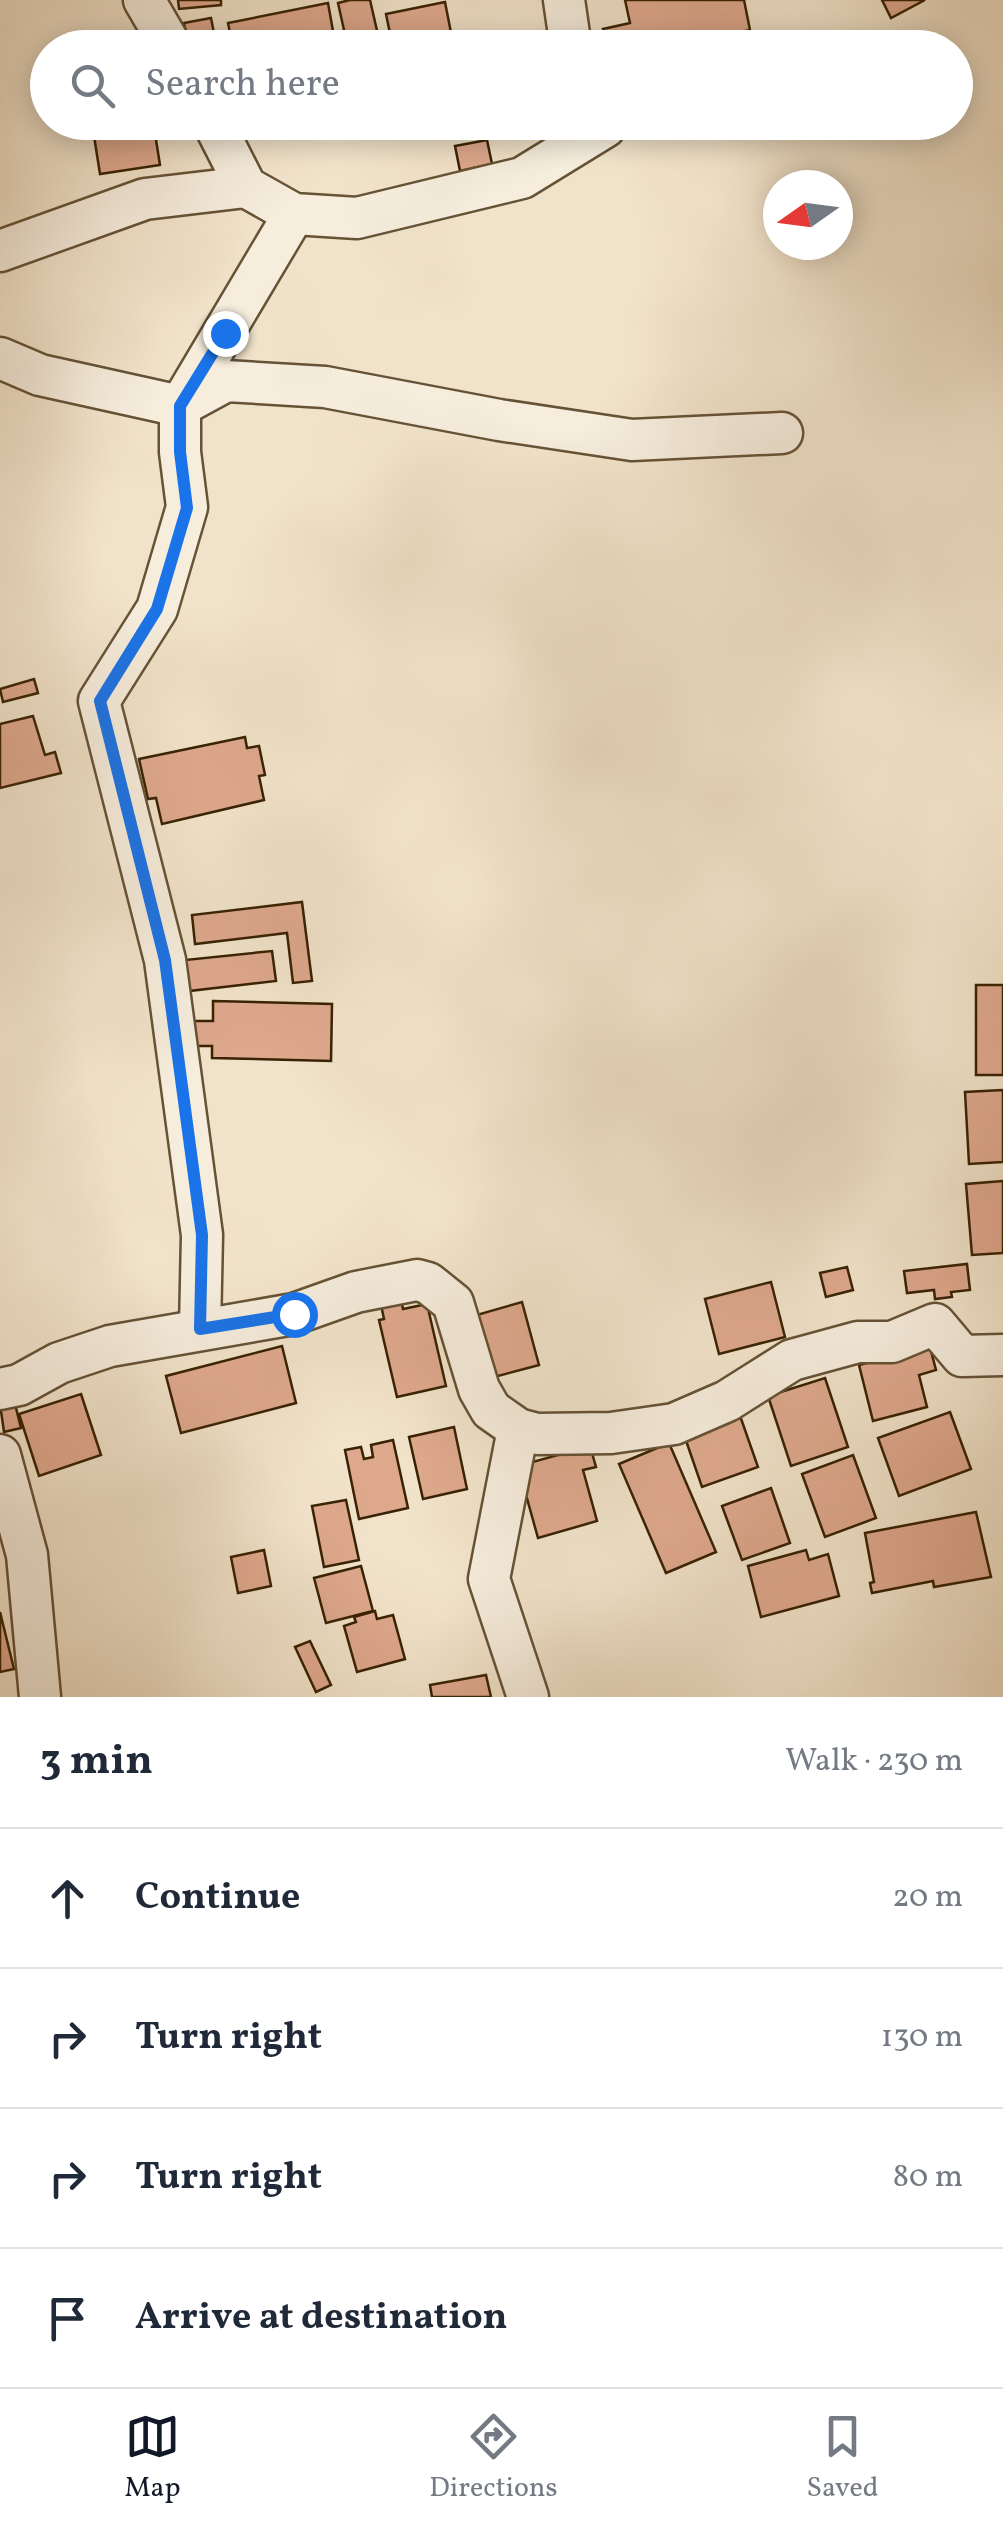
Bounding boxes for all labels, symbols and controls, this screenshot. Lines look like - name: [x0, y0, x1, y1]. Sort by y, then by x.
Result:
- search box: [30, 30, 973, 140]
- icon: search: [65, 58, 120, 113]
- text: Search here: [145, 59, 340, 112]
- north arrow: [763, 170, 853, 260]
- route end: [203, 311, 249, 357]
- route start: [272, 1292, 318, 1338]
- text: 3 min: [40, 1733, 153, 1792]
- text: Walk · 230 m: [785, 1740, 963, 1784]
- icon: ahead: [40, 1871, 95, 1926]
- text: Continue: [135, 1872, 300, 1925]
- text: 20 m: [892, 1876, 963, 1920]
- icon: right: [40, 2011, 95, 2066]
- text: Turn right: [135, 2012, 322, 2065]
- text: 130 m: [881, 2016, 963, 2060]
- icon: right: [40, 2151, 95, 2206]
- text: Turn right: [135, 2152, 322, 2205]
- text: 80 m: [893, 2156, 963, 2200]
- icon: arrive: [40, 2291, 95, 2346]
- text: Arrive at destination: [135, 2292, 508, 2345]
- tab: Map: [124, 2409, 180, 2508]
- tab: Directions: [429, 2409, 558, 2508]
- tab: Saved: [806, 2409, 879, 2508]

